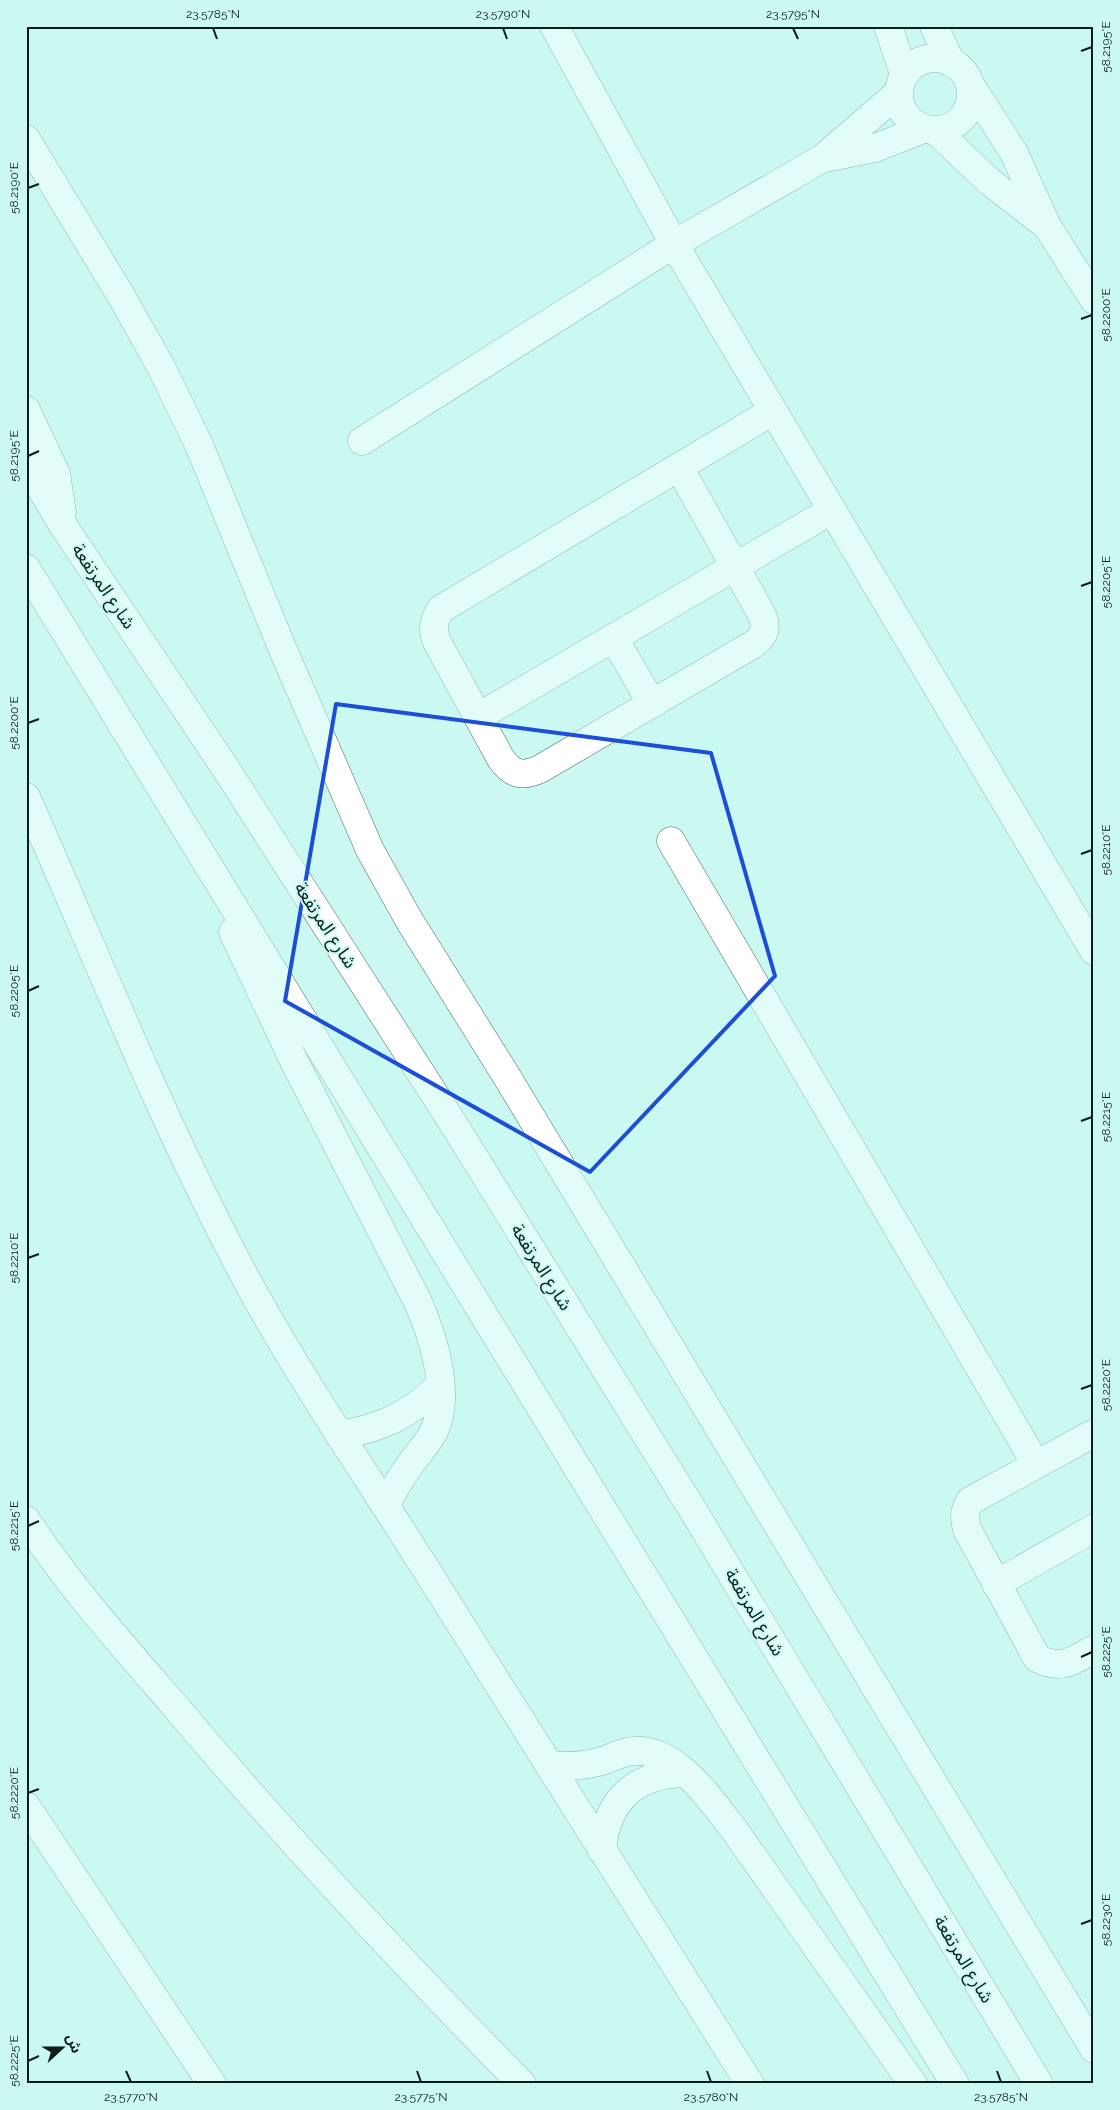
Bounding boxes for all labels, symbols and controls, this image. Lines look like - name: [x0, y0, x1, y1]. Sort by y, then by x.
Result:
- text: 23.5785°N: [186, 7, 240, 21]
- text: 23.5790°N: [476, 7, 530, 21]
- text: 23.5795°N: [766, 7, 820, 21]
- text: 58.2195°E: [1099, 21, 1113, 73]
- text: 58.2190°E: [7, 162, 21, 214]
- text: 58.2200°E: [1099, 288, 1113, 342]
- text: 58.2195°E: [7, 430, 21, 482]
- street label: شارع المرتفعة: [65, 539, 140, 635]
- text: 58.2205°E: [1099, 556, 1113, 608]
- text: 58.2200°E: [7, 696, 21, 750]
- text: 58.2210°E: [1099, 824, 1113, 876]
- street label: شارع المرتفعة: [287, 878, 362, 974]
- text: 58.2205°E: [7, 965, 21, 1017]
- text: 58.2215°E: [1099, 1092, 1113, 1142]
- street label: شارع المرتفعة: [504, 1220, 577, 1316]
- text: 58.2210°E: [7, 1232, 21, 1284]
- text: 58.2220°E: [1099, 1359, 1113, 1411]
- text: 58.2215°E: [7, 1501, 21, 1551]
- street label: شارع المرتفعة: [717, 1565, 789, 1661]
- text: 58.2225°E: [1099, 1626, 1113, 1678]
- text: 58.2220°E: [7, 1767, 21, 1819]
- text: 58.2230°E: [1099, 1894, 1113, 1946]
- street label: شارع المرتفعة: [926, 1912, 998, 2008]
- north arrow: [38, 2022, 88, 2072]
- text: ش: [63, 2032, 85, 2055]
- text: 58.2225°E: [7, 2035, 21, 2087]
- text: 23.5770°N: [104, 2090, 158, 2104]
- text: 23.5775°N: [394, 2090, 448, 2104]
- text: 23.5780°N: [684, 2090, 738, 2104]
- text: 23.5785°N: [974, 2090, 1028, 2104]

